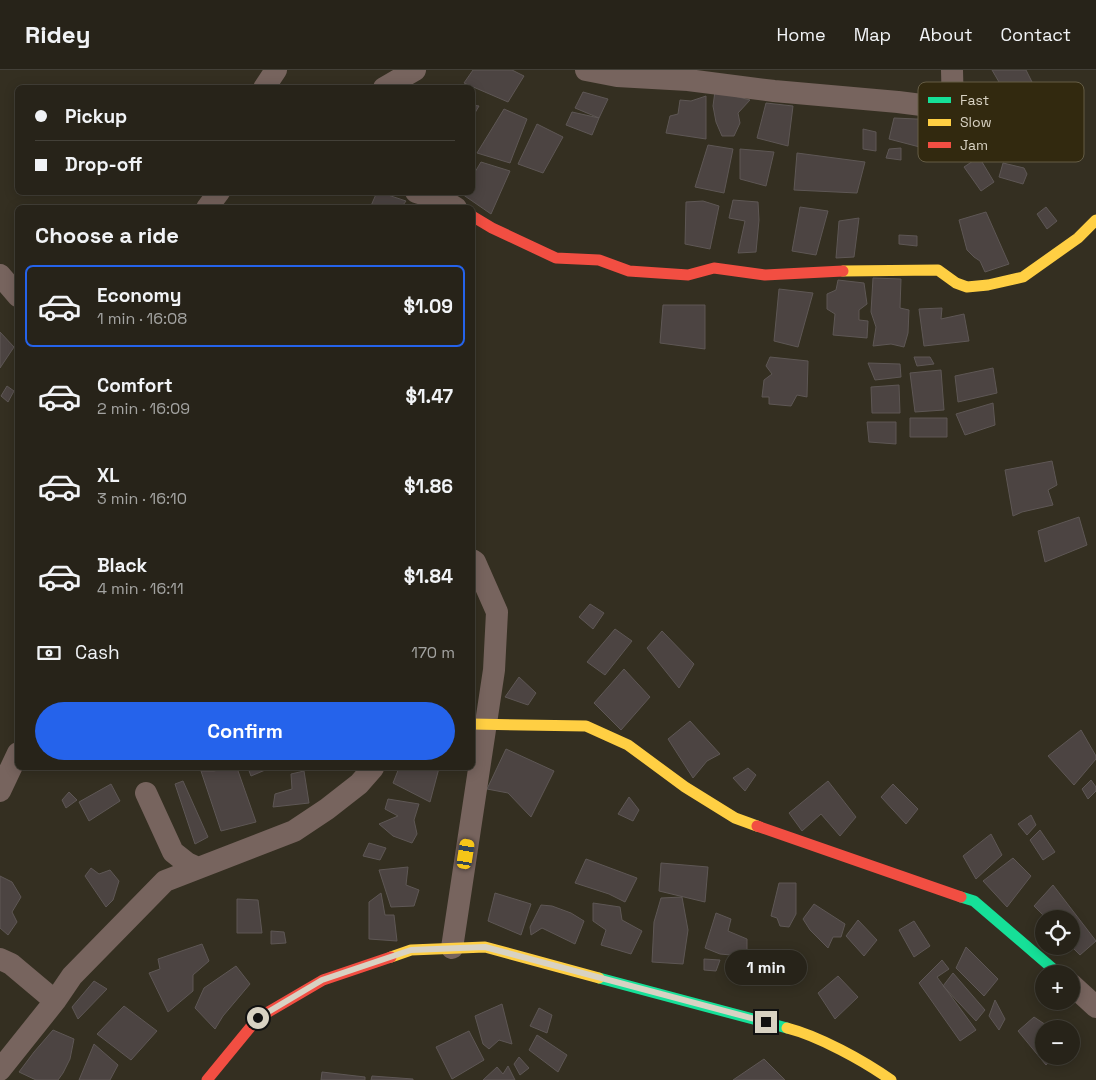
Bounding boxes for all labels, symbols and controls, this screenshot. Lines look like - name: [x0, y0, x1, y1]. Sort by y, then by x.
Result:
- text: Ridey: [25, 19, 91, 50]
- text: Home: [777, 23, 826, 46]
- text: Map: [854, 23, 891, 46]
- text: About: [919, 23, 973, 46]
- text: Contact: [1001, 23, 1071, 46]
- legend: [918, 82, 1084, 162]
- text: Fast: [960, 91, 989, 109]
- text: Pickup: [65, 104, 127, 129]
- text: Slow: [960, 113, 992, 131]
- text: Jam: [960, 136, 988, 154]
- text: Drop-off: [65, 152, 143, 177]
- text: Choose a ride: [35, 221, 179, 249]
- text: Economy: [97, 283, 181, 308]
- icon: car: [37, 284, 82, 329]
- text: $1.09: [403, 294, 453, 319]
- text: 1 min · 16:08: [97, 308, 187, 329]
- text: Comfort: [97, 373, 173, 398]
- icon: car: [37, 374, 82, 419]
- text: $1.47: [405, 384, 453, 409]
- text: 2 min · 16:09: [97, 398, 190, 419]
- text: XL: [97, 463, 120, 488]
- icon: car: [37, 464, 82, 509]
- text: $1.86: [404, 474, 453, 499]
- text: 3 min · 16:10: [97, 488, 187, 509]
- text: Black: [97, 553, 147, 578]
- icon: car: [37, 554, 82, 599]
- text: $1.84: [404, 564, 453, 589]
- text: 4 min · 16:11: [97, 578, 184, 599]
- icon: cash: [35, 639, 63, 667]
- text: Cash: [75, 640, 120, 665]
- text: 170 m: [411, 642, 455, 663]
- button: Confirm: [35, 702, 455, 760]
- car: [456, 838, 475, 870]
- map controls: [1035, 910, 1080, 1065]
- button: locate: [1035, 910, 1080, 955]
- callout: 1 min: [725, 950, 807, 984]
- text: 1 min: [746, 957, 786, 978]
- button: +: [1035, 965, 1080, 1010]
- route start: [247, 1007, 269, 1029]
- route end: [755, 1011, 777, 1033]
- button: −: [1035, 1020, 1080, 1065]

